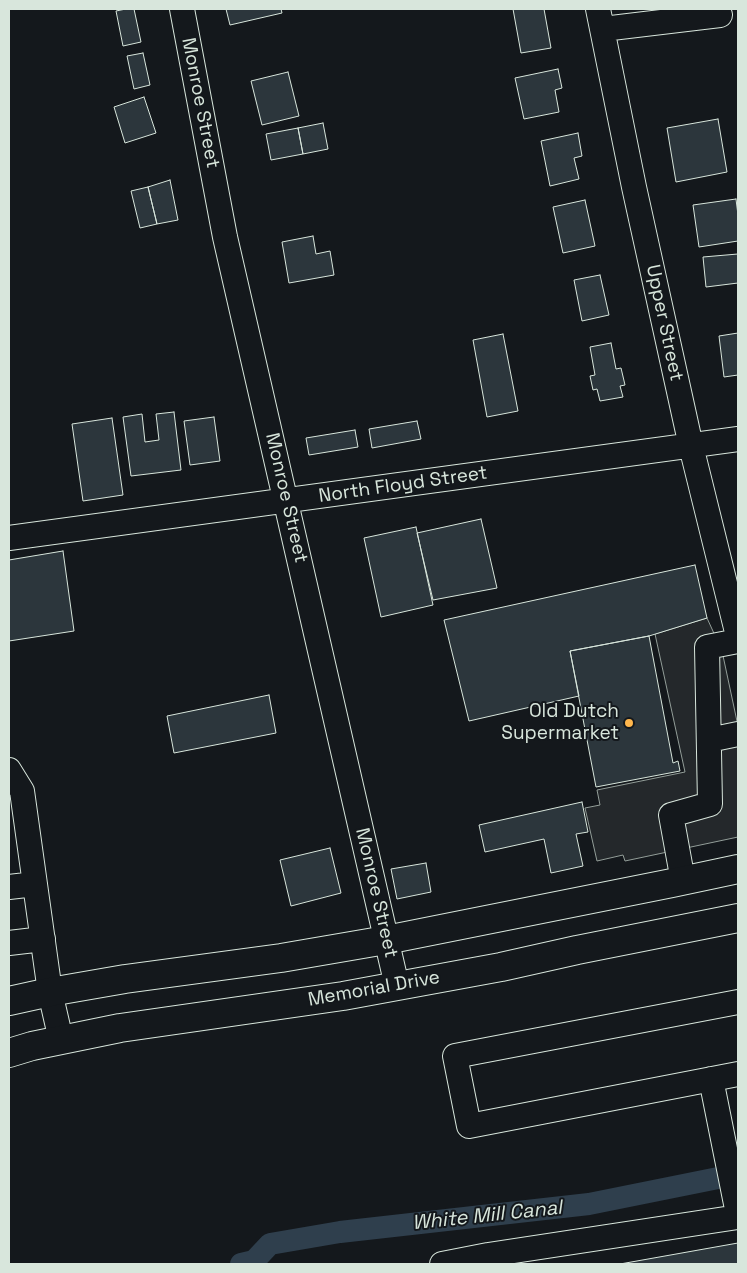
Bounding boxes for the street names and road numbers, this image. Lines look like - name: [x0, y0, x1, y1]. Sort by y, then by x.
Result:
- street label: Monroe Street: [176, 36, 224, 170]
- street label: Upper Street: [641, 263, 687, 383]
- street label: Monroe Street: [260, 431, 312, 565]
- street label: North Floyd Street: [317, 462, 489, 508]
- street label: Monroe Street: [350, 826, 402, 960]
- street label: Memorial Drive: [306, 966, 442, 1012]

